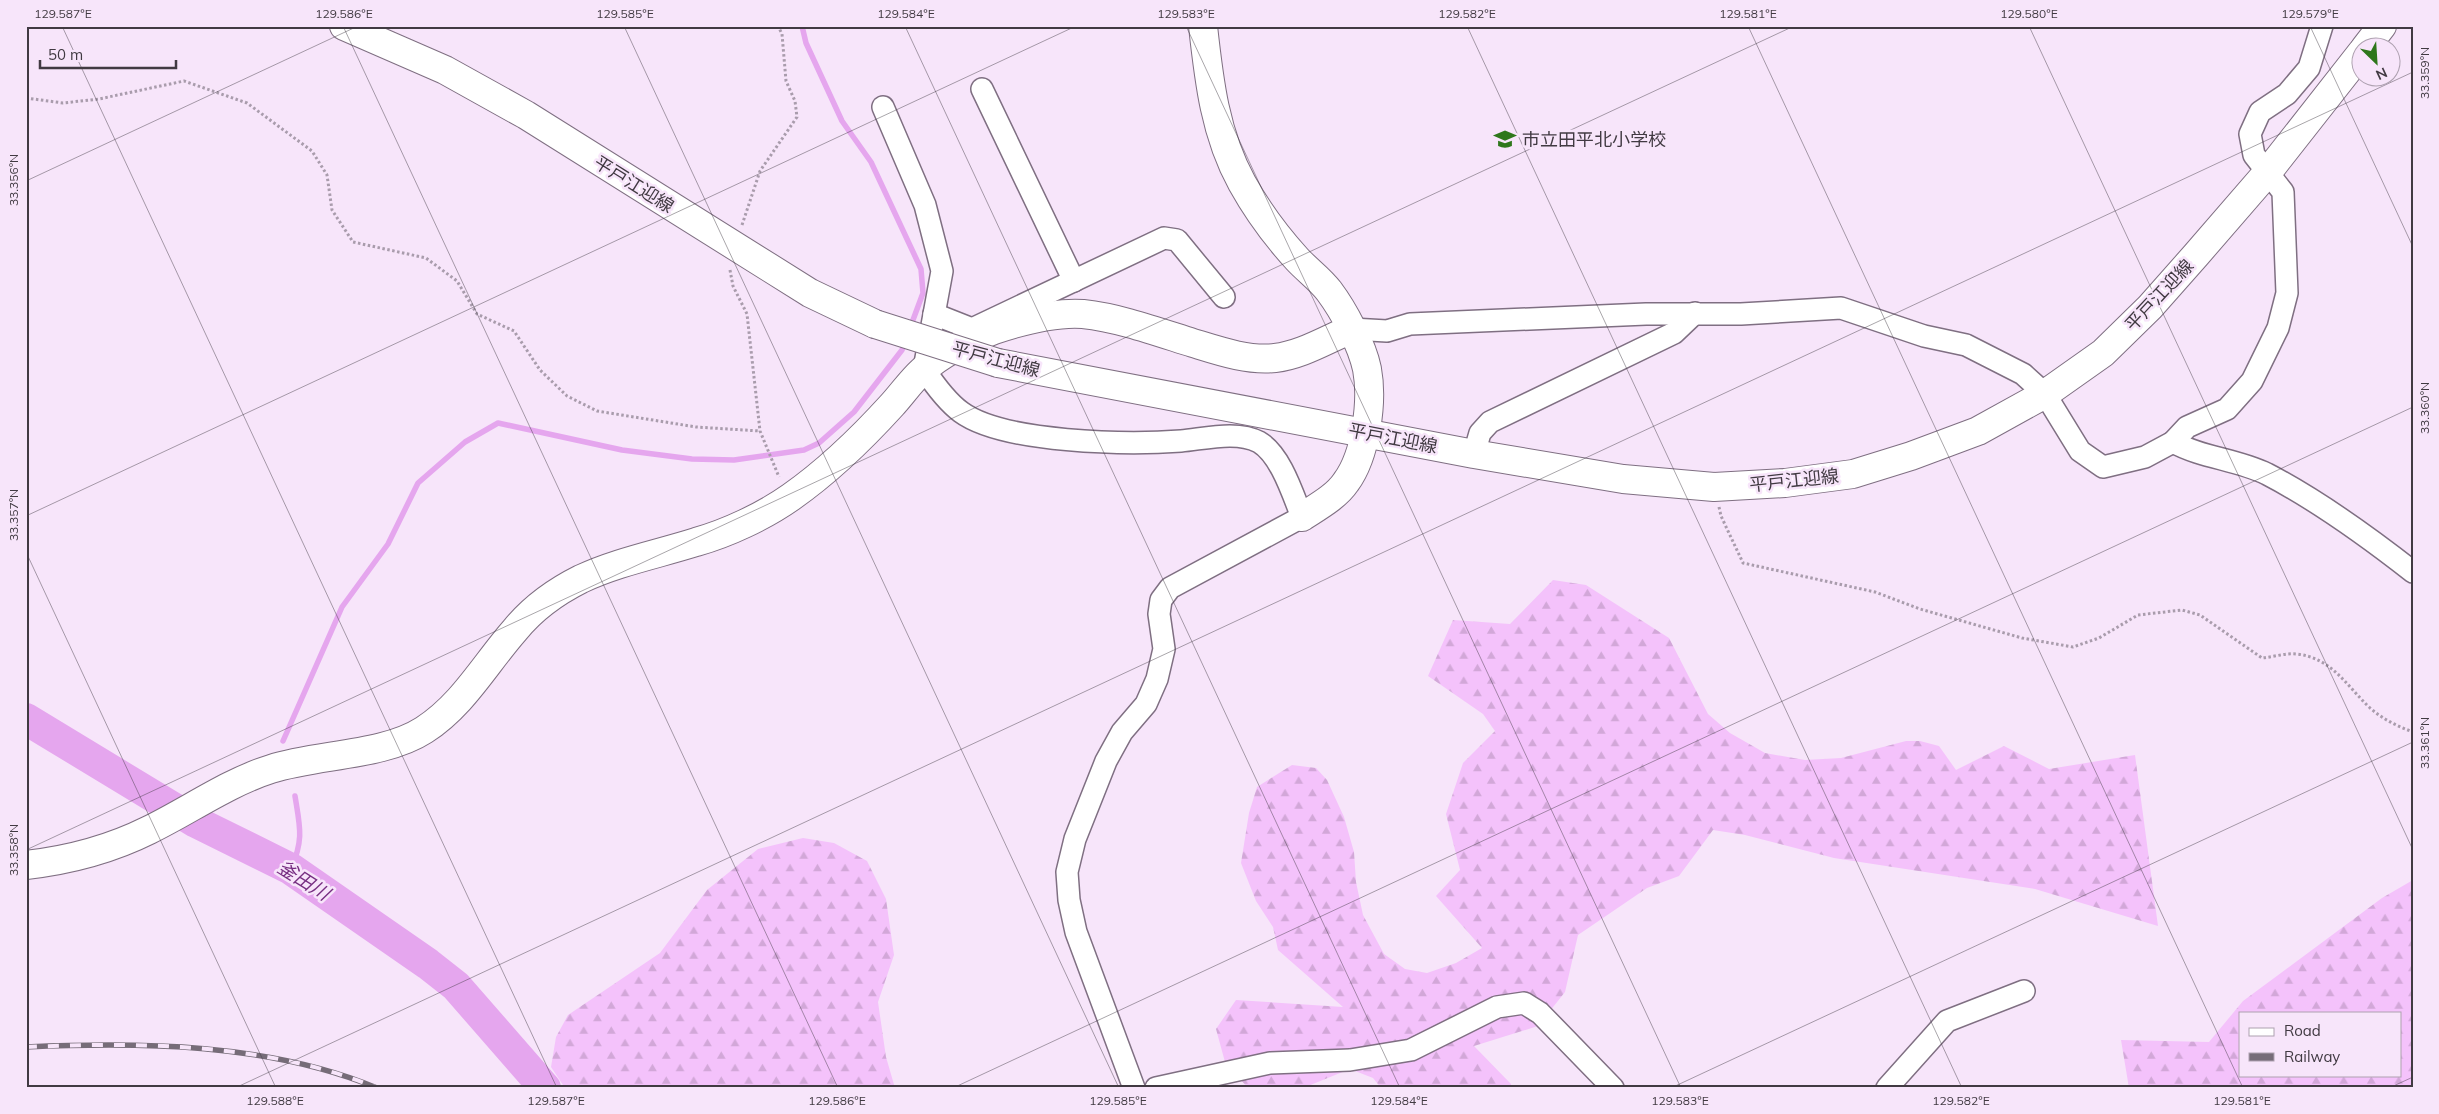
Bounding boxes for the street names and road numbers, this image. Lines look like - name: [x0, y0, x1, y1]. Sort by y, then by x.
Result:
- street label: 平戸江迎線: [590, 150, 678, 218]
- street label: 平戸江迎線: [2120, 254, 2198, 336]
- street label: 平戸江迎線: [950, 336, 1042, 382]
- street label: 平戸江迎線: [1347, 418, 1439, 458]
- street label: 平戸江迎線: [1748, 464, 1840, 496]

